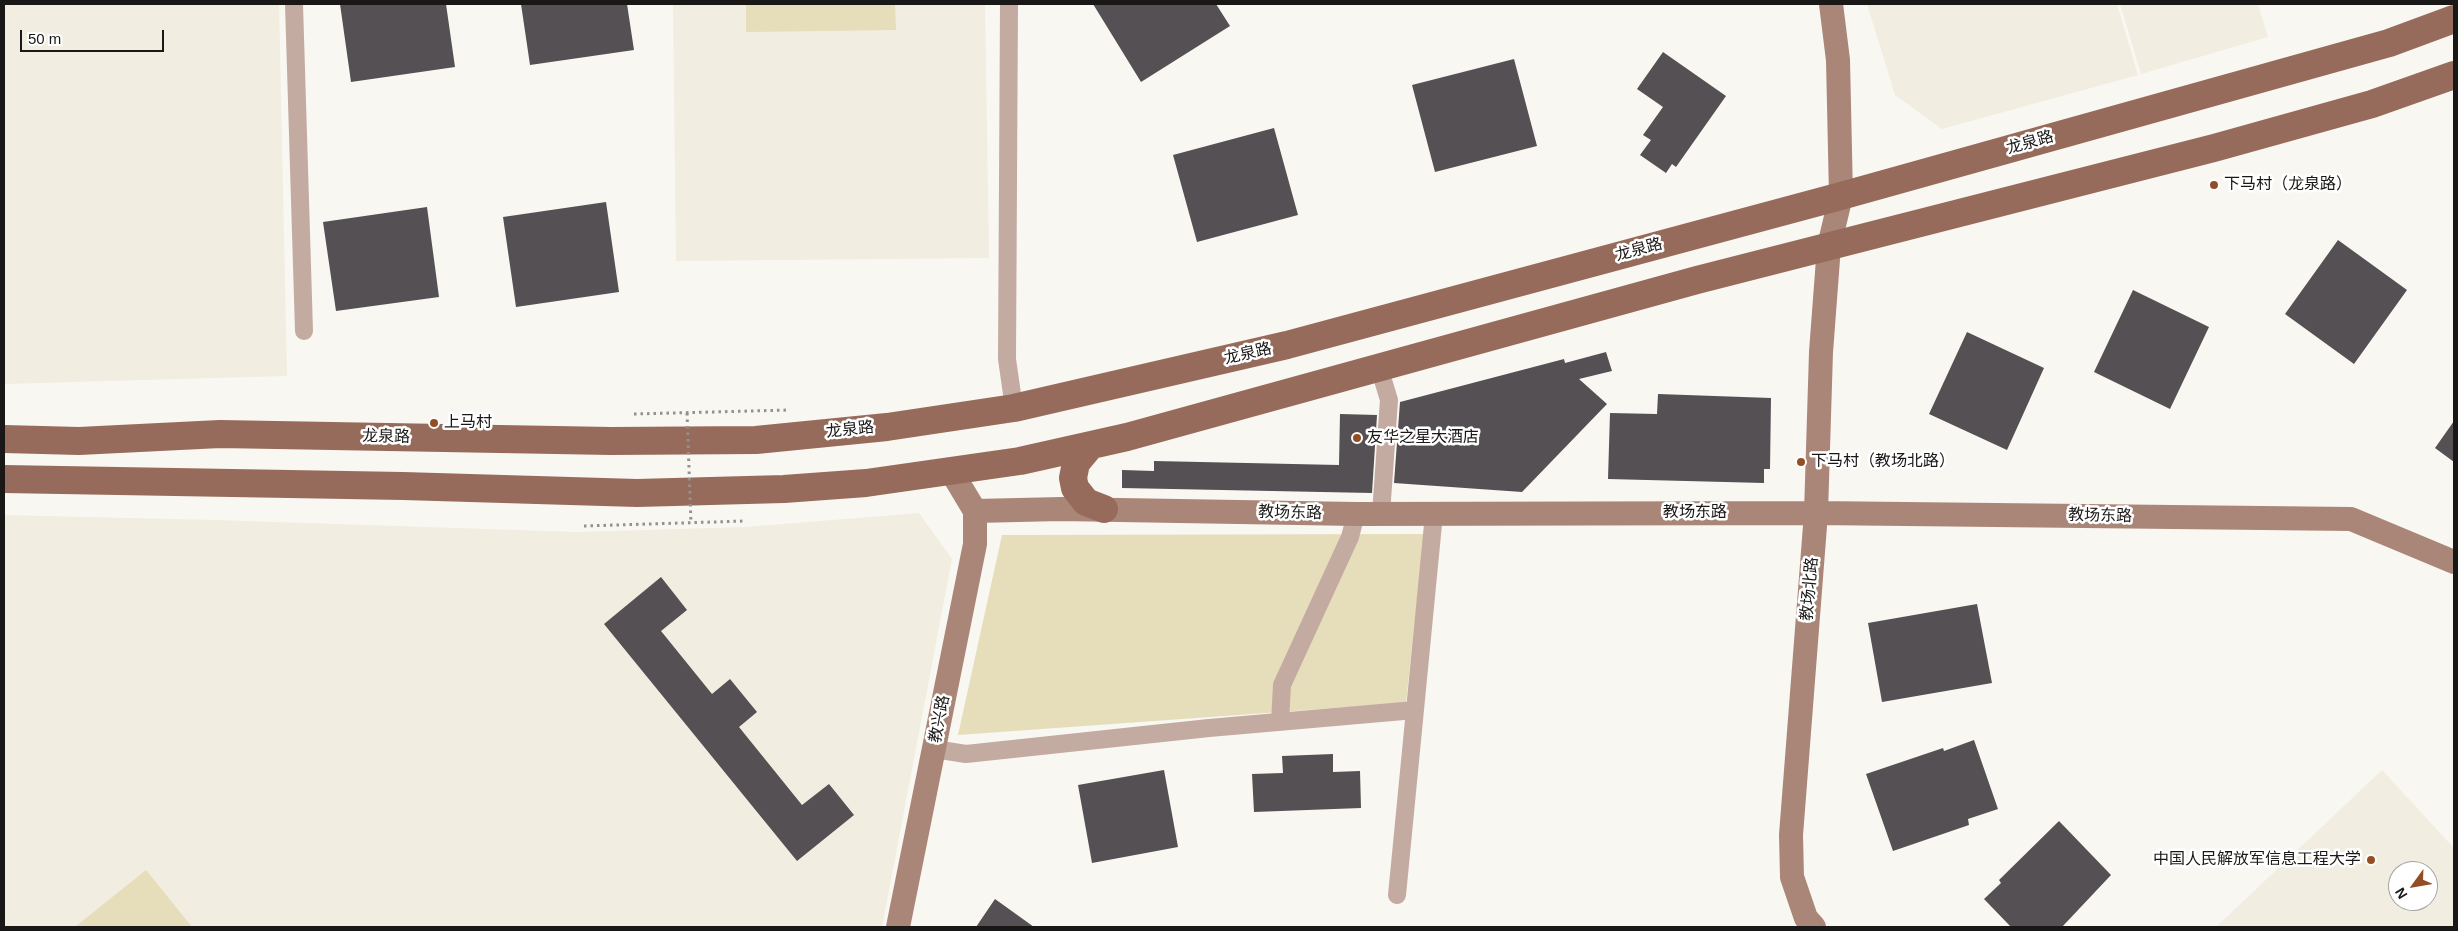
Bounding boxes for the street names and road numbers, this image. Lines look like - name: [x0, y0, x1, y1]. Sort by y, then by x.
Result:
- street label: 龙泉路: [2004, 127, 2056, 159]
- street label: 龙泉路: [1613, 235, 1665, 265]
- street label: 龙泉路: [1222, 339, 1274, 369]
- street label: 龙泉路: [825, 418, 875, 442]
- street label: 龙泉路: [362, 427, 410, 447]
- street label: 教场东路: [1258, 503, 1322, 523]
- street label: 教场东路: [1663, 503, 1727, 523]
- street label: 教场东路: [2068, 506, 2132, 526]
- street label: 教场北路: [1798, 556, 1822, 622]
- street label: 教兴路: [926, 694, 954, 744]

